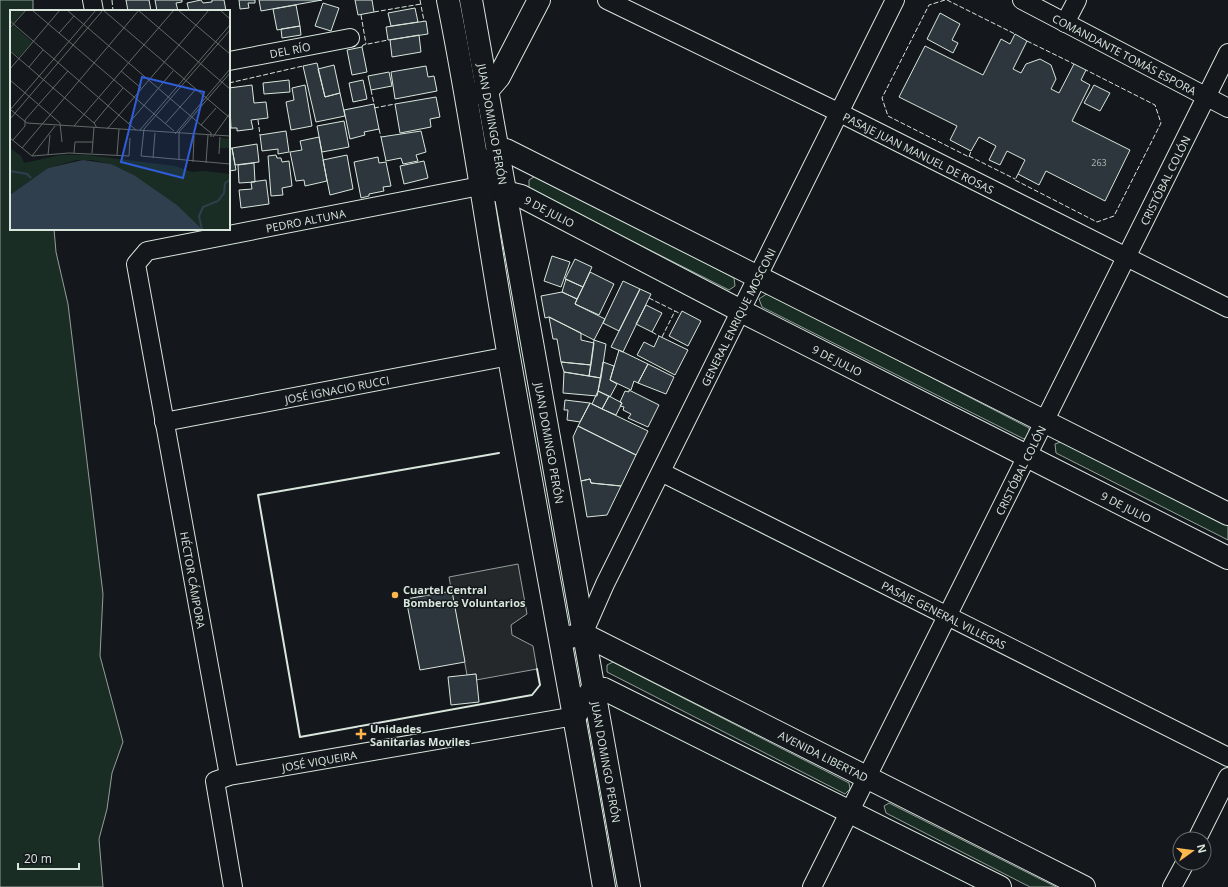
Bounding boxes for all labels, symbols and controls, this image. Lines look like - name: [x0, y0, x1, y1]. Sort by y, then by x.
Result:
- inset map: [10, 10, 230, 230]
- street label: COMANDANTE TOMÁS ESPORA: [1050, 10, 1199, 98]
- street label: DEL RÍO: [268, 38, 312, 61]
- street label: JUAN DOMINGO PERÓN: [475, 61, 511, 186]
- street label: PASAJE JUAN MANUEL DE ROSAS: [841, 108, 997, 197]
- street label: CRISTÓBAL COLÓN: [1136, 133, 1193, 227]
- house number: 263: [1091, 156, 1107, 169]
- street label: 9 DE JULIO: [522, 192, 577, 230]
- street label: PEDRO ALTUNA: [264, 205, 347, 235]
- street label: GENERAL ENRIQUE MOSCONI: [697, 245, 778, 388]
- street label: 9 DE JULIO: [810, 341, 865, 379]
- street label: JOSÉ IGNACIO RUCCI: [282, 372, 390, 406]
- street label: JUAN DOMINGO PERÓN: [532, 380, 568, 505]
- street label: CRISTÓBAL COLÓN: [991, 423, 1049, 517]
- street label: 9 DE JULIO: [1099, 487, 1154, 525]
- street label: HÉCTOR CÁMPORA: [177, 530, 209, 630]
- street label: PASAJE GENERAL VILLEGAS: [879, 577, 1009, 652]
- place label: Cuartel Central Bomberos Voluntarios: [403, 582, 526, 610]
- marker: Cuartel Central Bomberos Voluntarios: [390, 590, 400, 600]
- street label: JUAN DOMINGO PERÓN: [588, 699, 625, 824]
- place label: Unidades Sanitarias Moviles: [370, 721, 471, 749]
- street label: AVENIDA LIBERTAD: [776, 727, 871, 784]
- marker: Unidades Sanitarias Moviles: [355, 728, 367, 740]
- street label: JOSÉ VIQUEIRA: [280, 746, 358, 774]
- north arrow: [1172, 831, 1212, 871]
- text: N: [1194, 842, 1211, 855]
- scale bar: [18, 845, 79, 871]
- text: 20 m: [24, 850, 52, 867]

